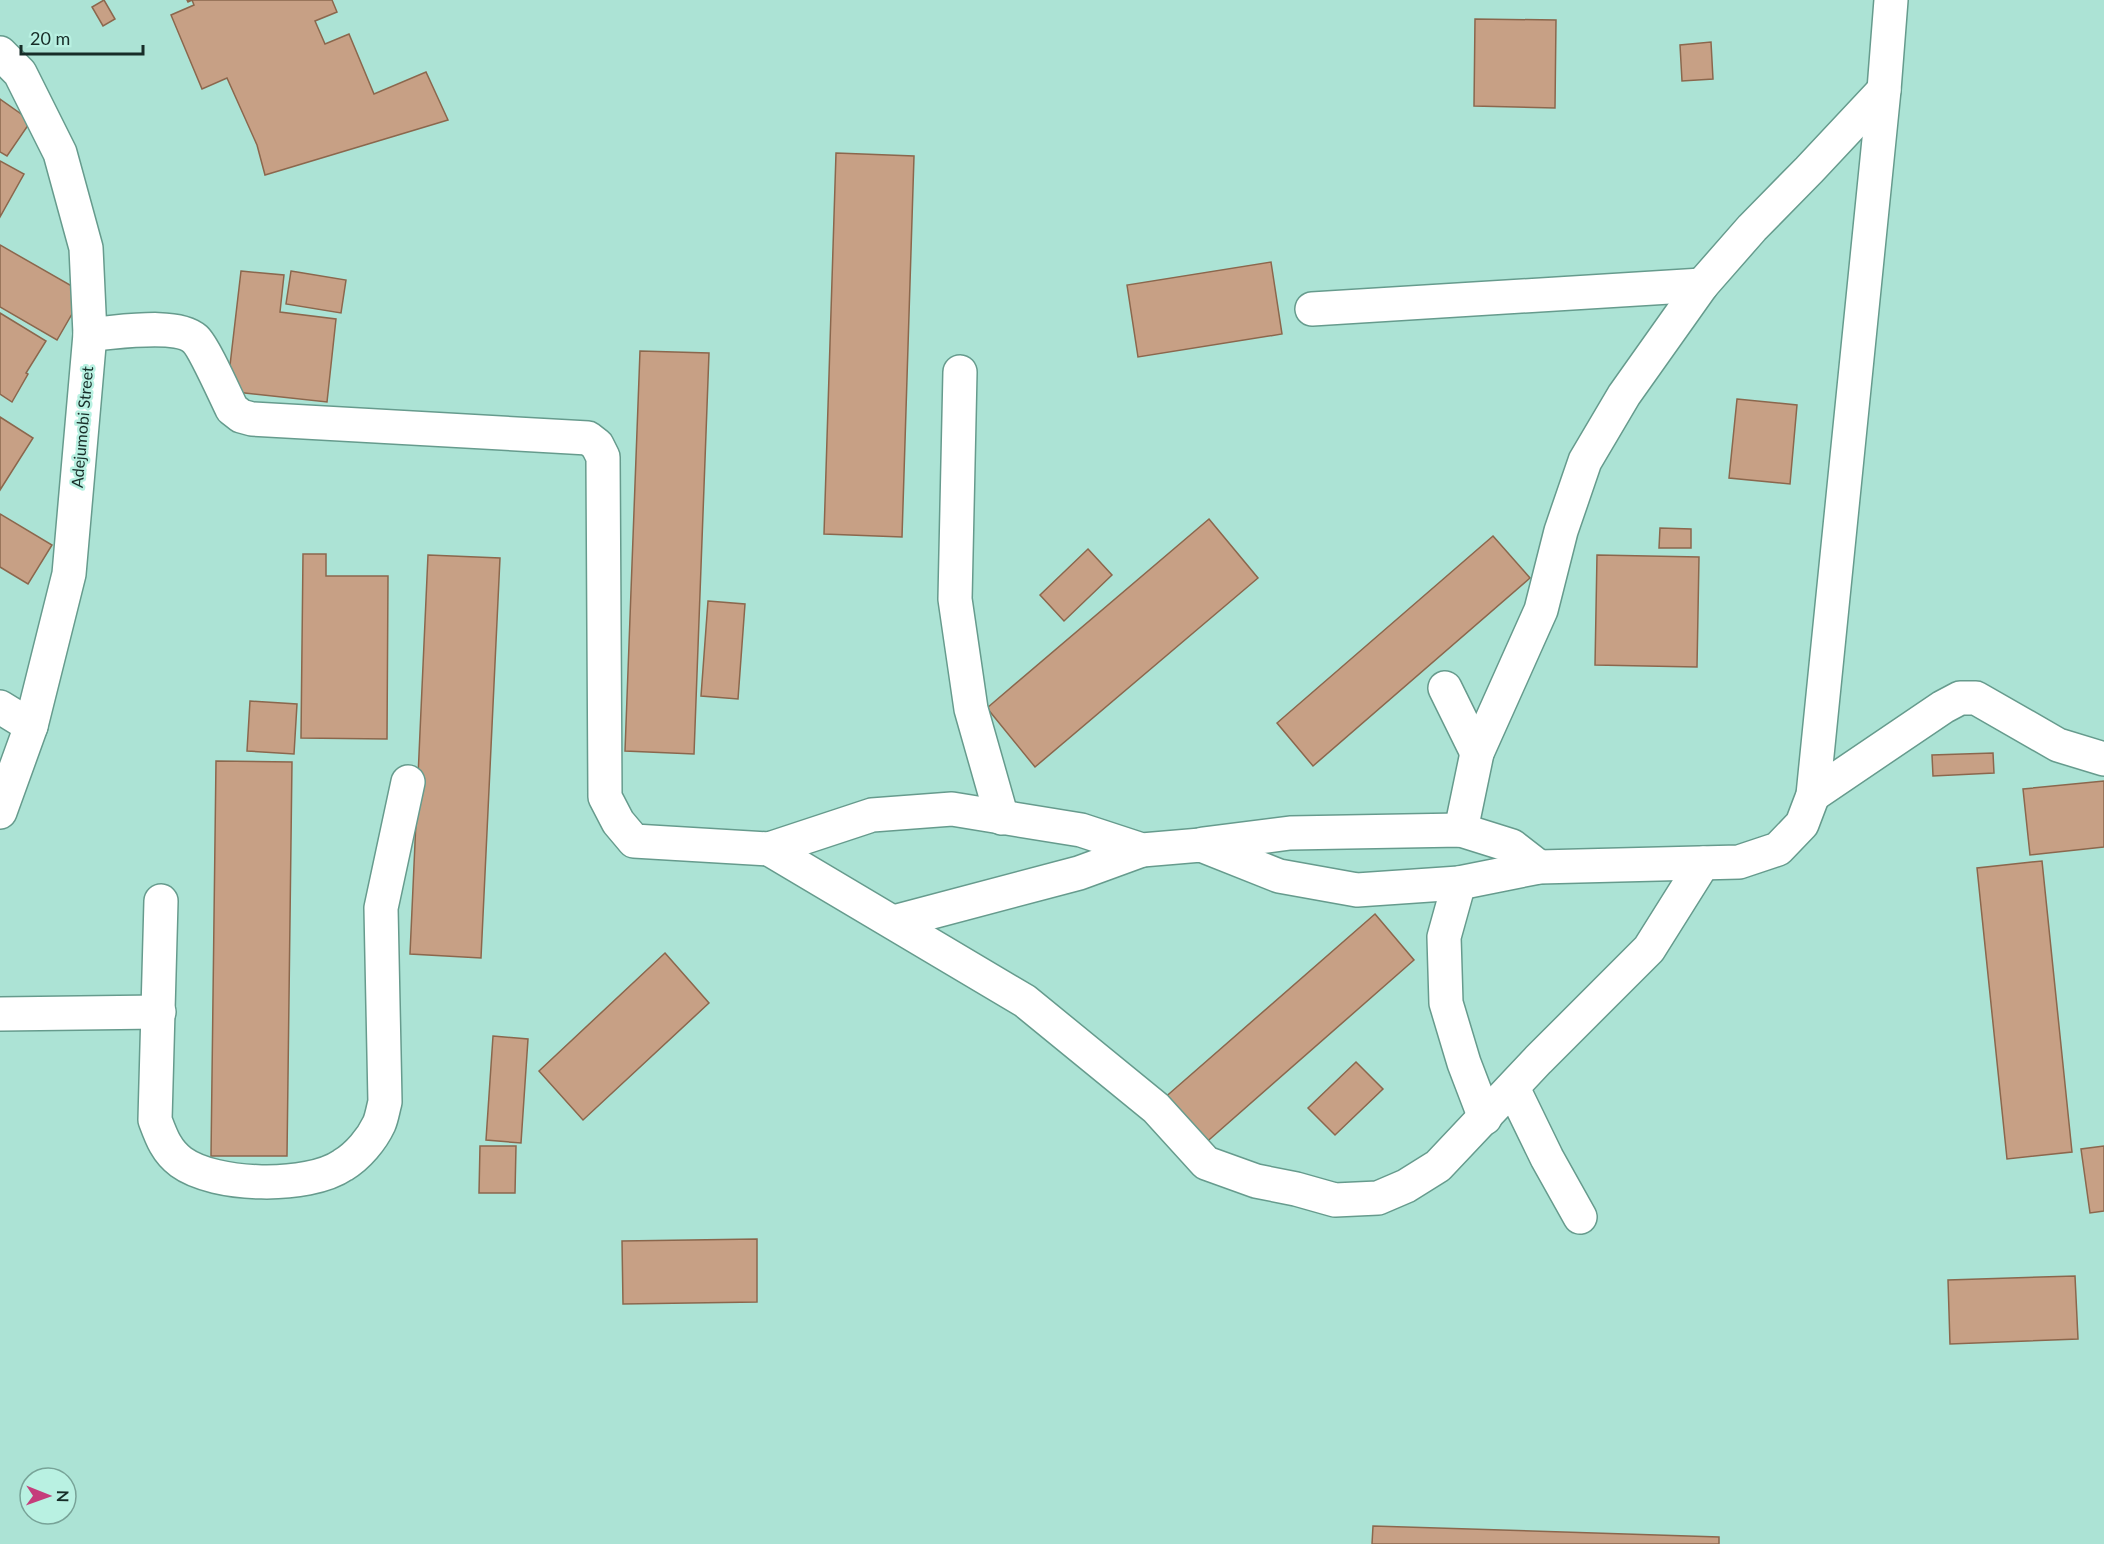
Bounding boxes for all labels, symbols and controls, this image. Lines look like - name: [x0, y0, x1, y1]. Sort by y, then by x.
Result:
- scale bar: [21, 18, 142, 56]
- text: 20 m: [30, 27, 70, 49]
- street label: Adejumobi Street: [67, 365, 96, 489]
- north arrow: [18, 1466, 78, 1526]
- text: N: [54, 1490, 73, 1503]

